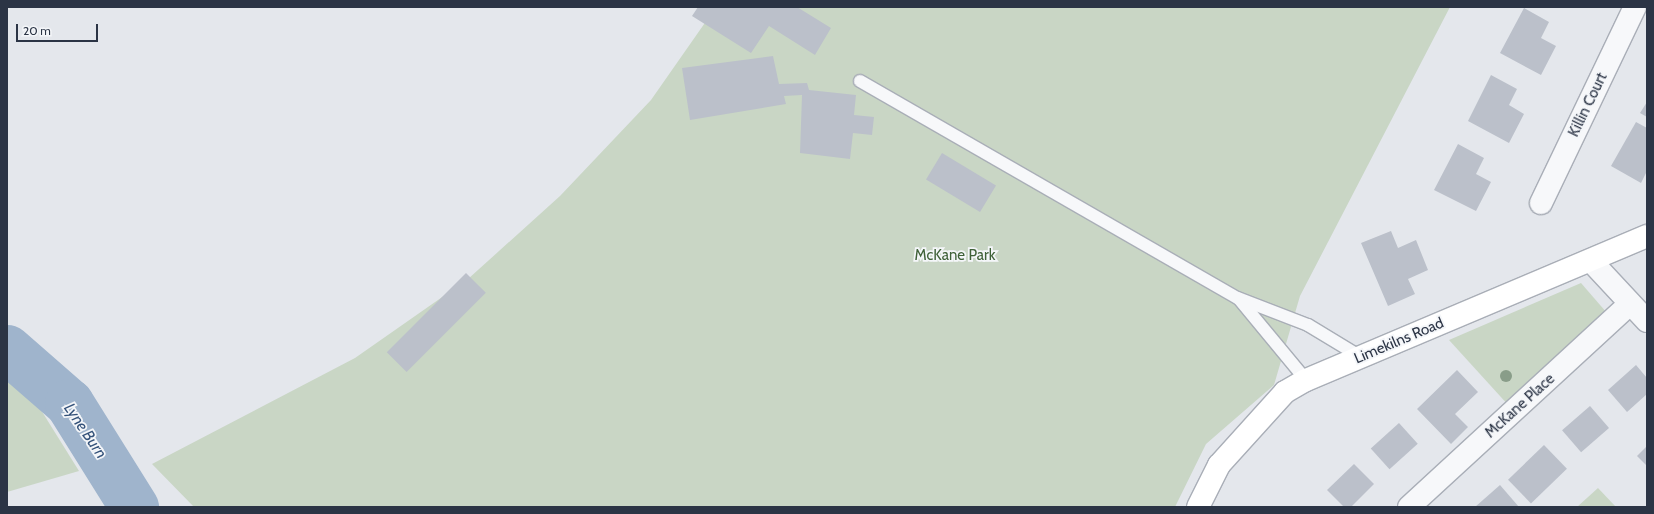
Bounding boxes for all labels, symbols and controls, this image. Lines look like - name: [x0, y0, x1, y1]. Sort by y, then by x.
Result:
- scale bar: [18, 16, 100, 42]
- text: 20 m: [23, 23, 51, 38]
- street label: Killin Court: [1565, 70, 1611, 140]
- park label: McKane Park: [915, 247, 995, 265]
- street label: Limekilns Road: [1352, 314, 1446, 368]
- street label: McKane Place: [1481, 370, 1559, 442]
- water label: Lyne Burn: [59, 400, 111, 462]

